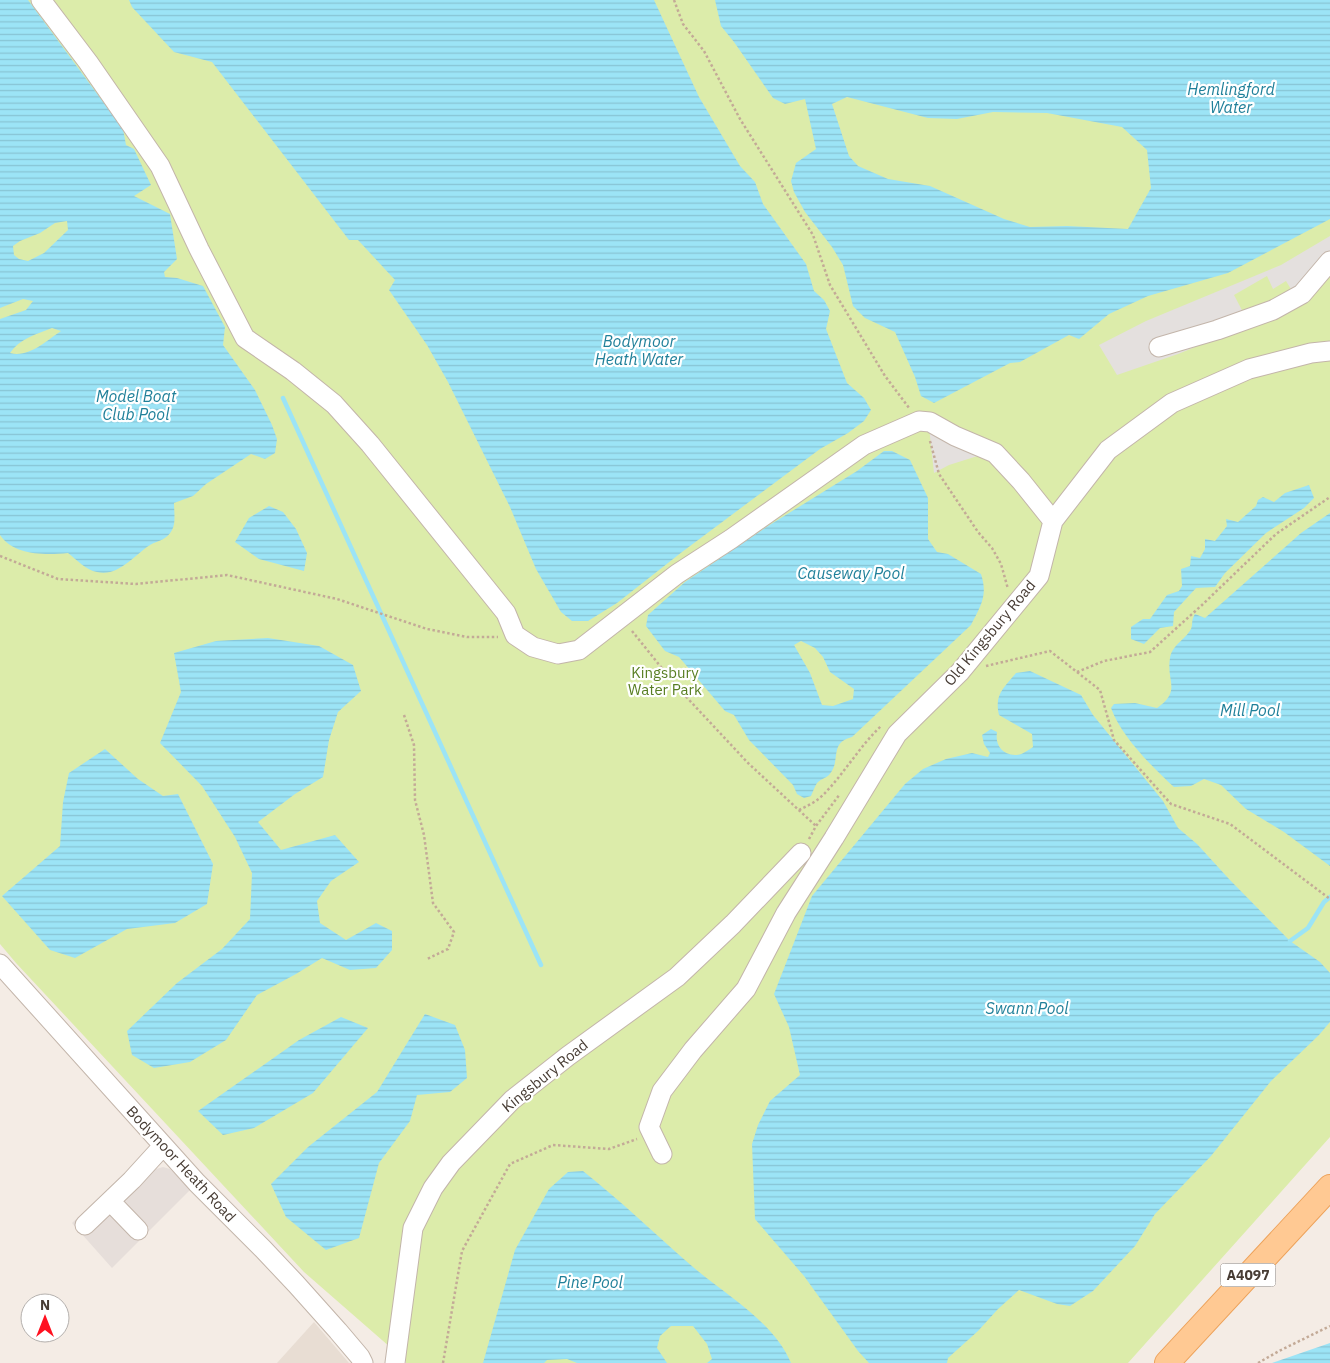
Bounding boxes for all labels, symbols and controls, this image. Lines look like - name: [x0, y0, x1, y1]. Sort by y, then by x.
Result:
- water label: Hemlingford Water: [1187, 79, 1275, 117]
- water label: Bodymoor Heath Water: [595, 331, 684, 369]
- water label: Model Boat Club Pool: [96, 386, 177, 424]
- water label: Causeway Pool: [798, 563, 905, 583]
- street label: Old Kingsbury Road: [940, 576, 1039, 689]
- park label: Kingsbury Water Park: [628, 663, 702, 699]
- water label: Mill Pool: [1220, 700, 1281, 720]
- water label: Swann Pool: [986, 998, 1069, 1018]
- street label: Kingsbury Road: [498, 1035, 592, 1116]
- street label: Bodymoor Heath Road: [123, 1102, 240, 1226]
- road number: A4097: [1220, 1264, 1276, 1286]
- water label: Pine Pool: [557, 1272, 624, 1292]
- north arrow: [20, 1293, 70, 1343]
- text: N: [40, 1296, 50, 1314]

